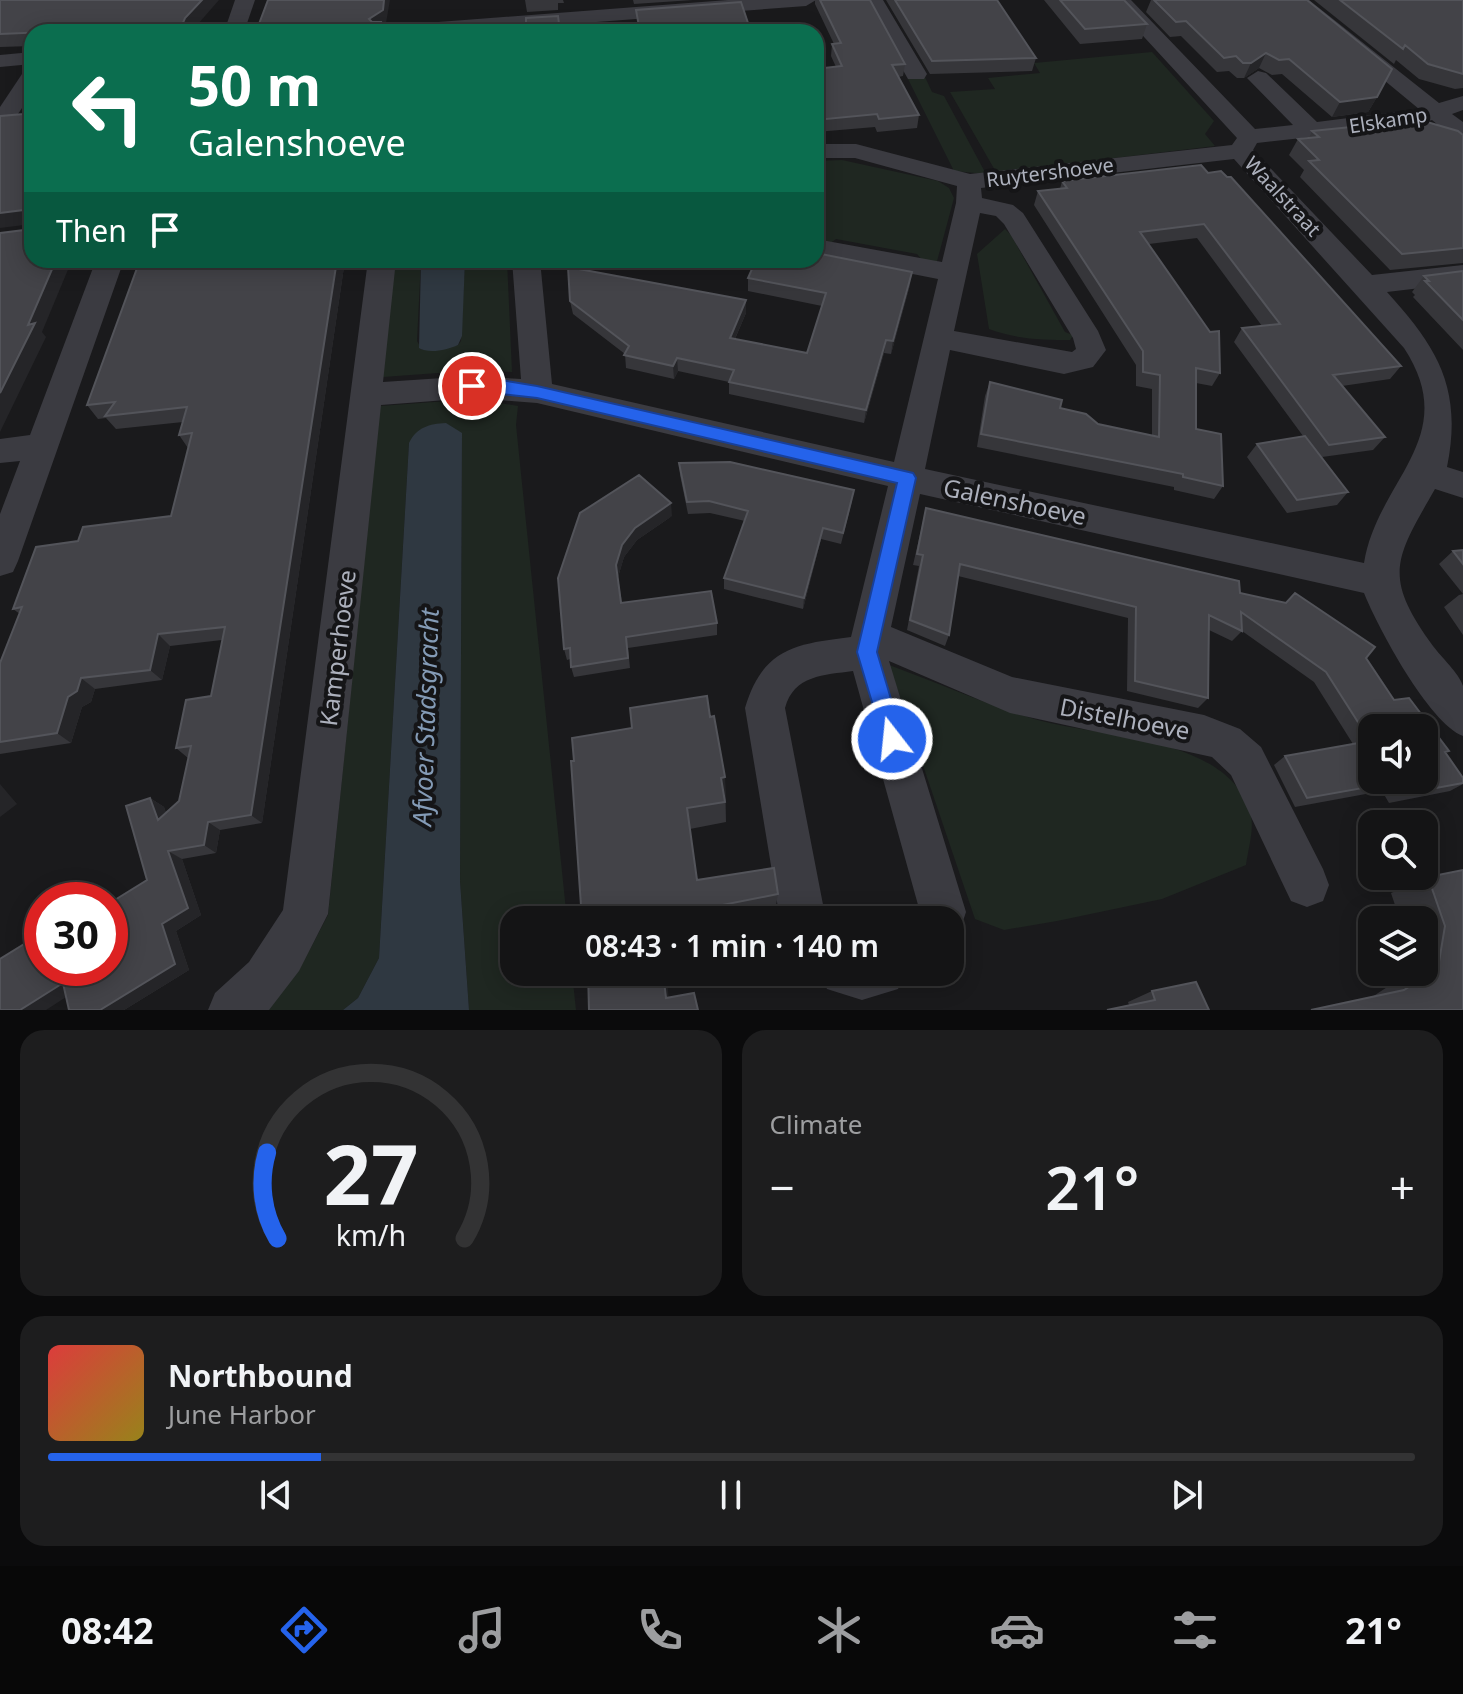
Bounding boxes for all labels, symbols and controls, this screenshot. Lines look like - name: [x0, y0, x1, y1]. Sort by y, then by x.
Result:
- text: 50 m: [188, 46, 321, 122]
- icon: left: [56, 56, 160, 160]
- street label: Elskamp: [1347, 101, 1429, 139]
- text: Galenshoeve: [188, 118, 406, 167]
- street label: Waalstraat: [1239, 150, 1327, 242]
- street label: Ruytershoeve: [985, 151, 1115, 193]
- icon: arrive: [143, 208, 187, 252]
- text: Then: [56, 210, 127, 251]
- pin: [438, 352, 506, 420]
- icon: arrive: [450, 364, 494, 408]
- street label: Galenshoeve: [941, 470, 1089, 532]
- street label: Kamperhoeve: [311, 568, 363, 728]
- water label: Afvoer Stadsgracht: [403, 606, 447, 828]
- street label: Distelhoeve: [1057, 689, 1193, 747]
- position arrow: [850, 697, 934, 781]
- map controls: [1358, 714, 1438, 986]
- button: sound: [1358, 714, 1438, 794]
- button: search: [1358, 810, 1438, 890]
- speed limit sign: 30: [24, 882, 128, 986]
- button: layers: [1358, 906, 1438, 986]
- text: 08:43 · 1 min · 140 m: [585, 925, 879, 966]
- text: Climate: [770, 1106, 862, 1142]
- text: 27: [323, 1116, 418, 1229]
- text: 21°: [1045, 1146, 1139, 1228]
- text: −: [770, 1157, 795, 1217]
- text: +: [1390, 1157, 1415, 1217]
- text: km/h: [336, 1215, 406, 1254]
- text: Northbound: [168, 1355, 353, 1396]
- text: June Harbor: [168, 1396, 316, 1432]
- icon: previous: [254, 1473, 298, 1517]
- icon: pause: [709, 1473, 753, 1517]
- icon: next: [1165, 1473, 1209, 1517]
- icon: directions: [276, 1602, 332, 1658]
- icon: music: [454, 1602, 510, 1658]
- icon: phone: [632, 1602, 688, 1658]
- icon: climate: [811, 1602, 867, 1658]
- icon: car: [989, 1602, 1045, 1658]
- icon: filters: [1167, 1602, 1223, 1658]
- text: 08:42: [61, 1606, 154, 1655]
- text: 21°: [1345, 1606, 1402, 1655]

